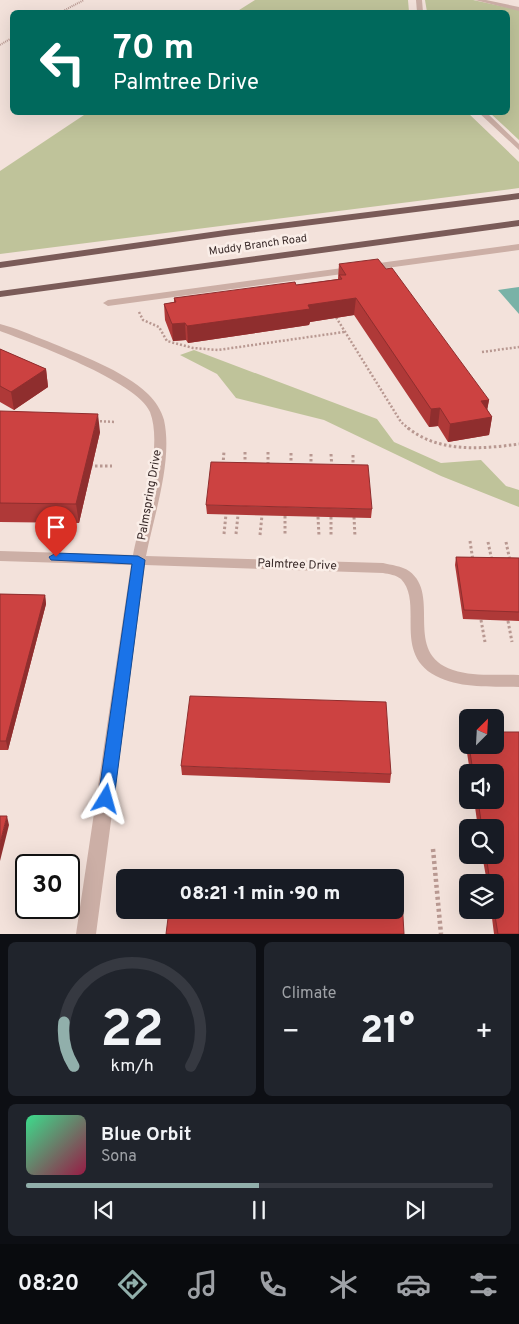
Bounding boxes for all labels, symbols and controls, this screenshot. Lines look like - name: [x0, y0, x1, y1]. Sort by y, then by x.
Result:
- text: 70 m: [113, 27, 194, 71]
- icon: left: [30, 30, 95, 95]
- text: Palmtree Drive: [113, 70, 259, 97]
- street label: Muddy Branch Road: [208, 231, 308, 259]
- street label: Palmspring Drive: [134, 448, 166, 542]
- pin: [35, 506, 77, 557]
- icon: arrive: [42, 513, 70, 541]
- street label: Palmtree Drive: [257, 556, 337, 574]
- north arrow: [459, 709, 504, 754]
- map controls: [459, 709, 504, 919]
- button: sound: [459, 764, 504, 809]
- position arrow: [79, 772, 131, 824]
- button: search: [459, 819, 504, 864]
- speed limit sign: 30: [15, 854, 80, 919]
- button: layers: [459, 874, 504, 919]
- text: 08:21 · 1 min · 90 m: [180, 882, 340, 906]
- text: Climate: [282, 984, 336, 1004]
- text: 22: [100, 999, 164, 1065]
- text: 21°: [360, 1008, 415, 1057]
- text: −: [282, 1015, 300, 1051]
- text: +: [475, 1015, 493, 1051]
- text: km/h: [110, 1055, 153, 1078]
- text: Blue Orbit: [101, 1123, 191, 1147]
- text: Sona: [101, 1147, 137, 1167]
- icon: previous: [90, 1196, 118, 1224]
- icon: pause: [245, 1196, 273, 1224]
- icon: next: [401, 1196, 429, 1224]
- icon: directions: [115, 1267, 150, 1302]
- icon: music: [185, 1267, 220, 1302]
- icon: phone: [255, 1267, 290, 1302]
- icon: climate: [326, 1267, 361, 1302]
- icon: car: [396, 1267, 431, 1302]
- icon: filters: [466, 1267, 501, 1302]
- text: 08:20: [18, 1271, 79, 1298]

